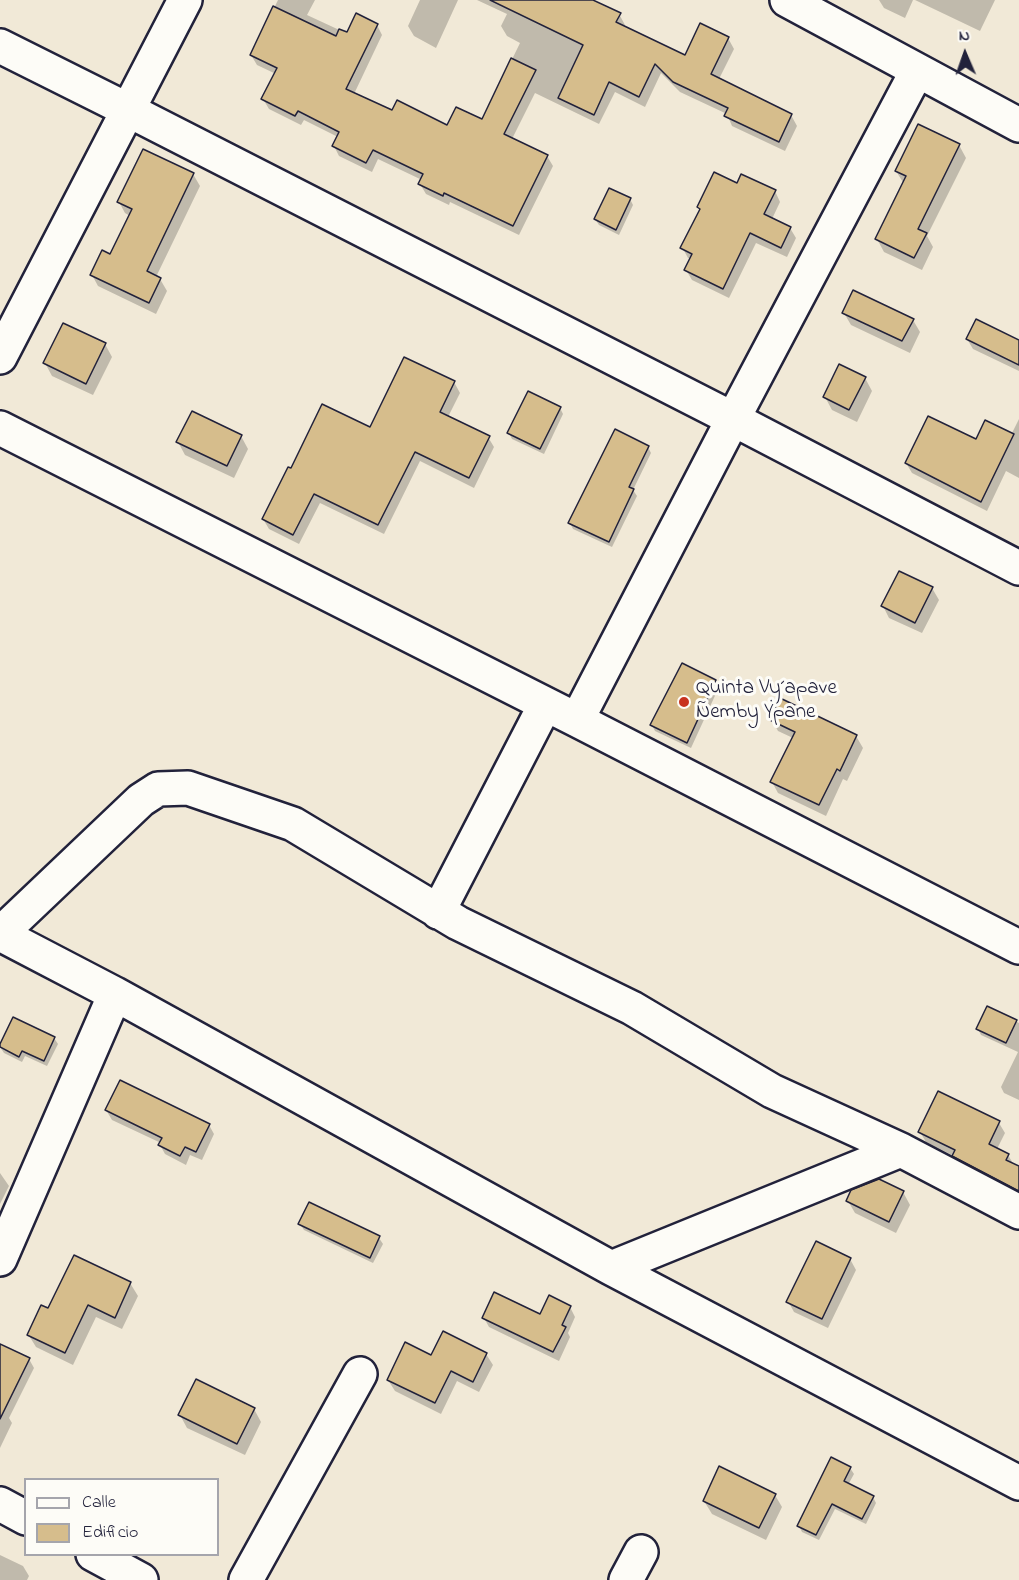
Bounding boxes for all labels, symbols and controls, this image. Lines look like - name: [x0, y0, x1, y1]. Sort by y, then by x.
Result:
- north arrow: [935, 24, 995, 84]
- text: N: [959, 24, 970, 48]
- place label: Quinta Vy´apave Ñemby Ypane: [696, 677, 837, 727]
- marker: Quinta Vy´apave Ñemby Ypane: [677, 695, 691, 709]
- legend: [24, 1478, 219, 1556]
- text: Calle: [82, 1490, 116, 1516]
- text: Edificio: [82, 1520, 138, 1546]

